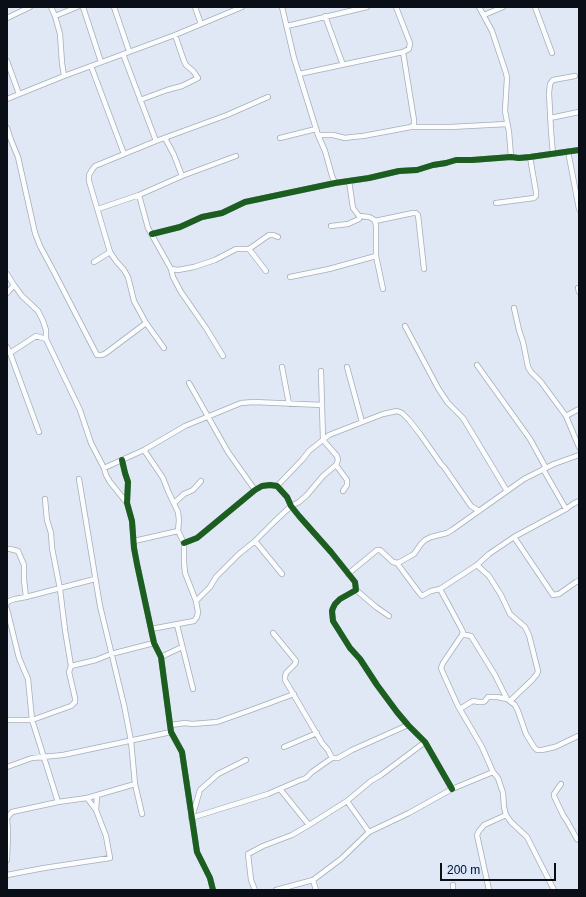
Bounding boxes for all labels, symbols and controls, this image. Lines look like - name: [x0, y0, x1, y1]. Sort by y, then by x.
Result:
- scale bar: [442, 855, 558, 881]
- text: 200 m: [447, 863, 480, 877]

